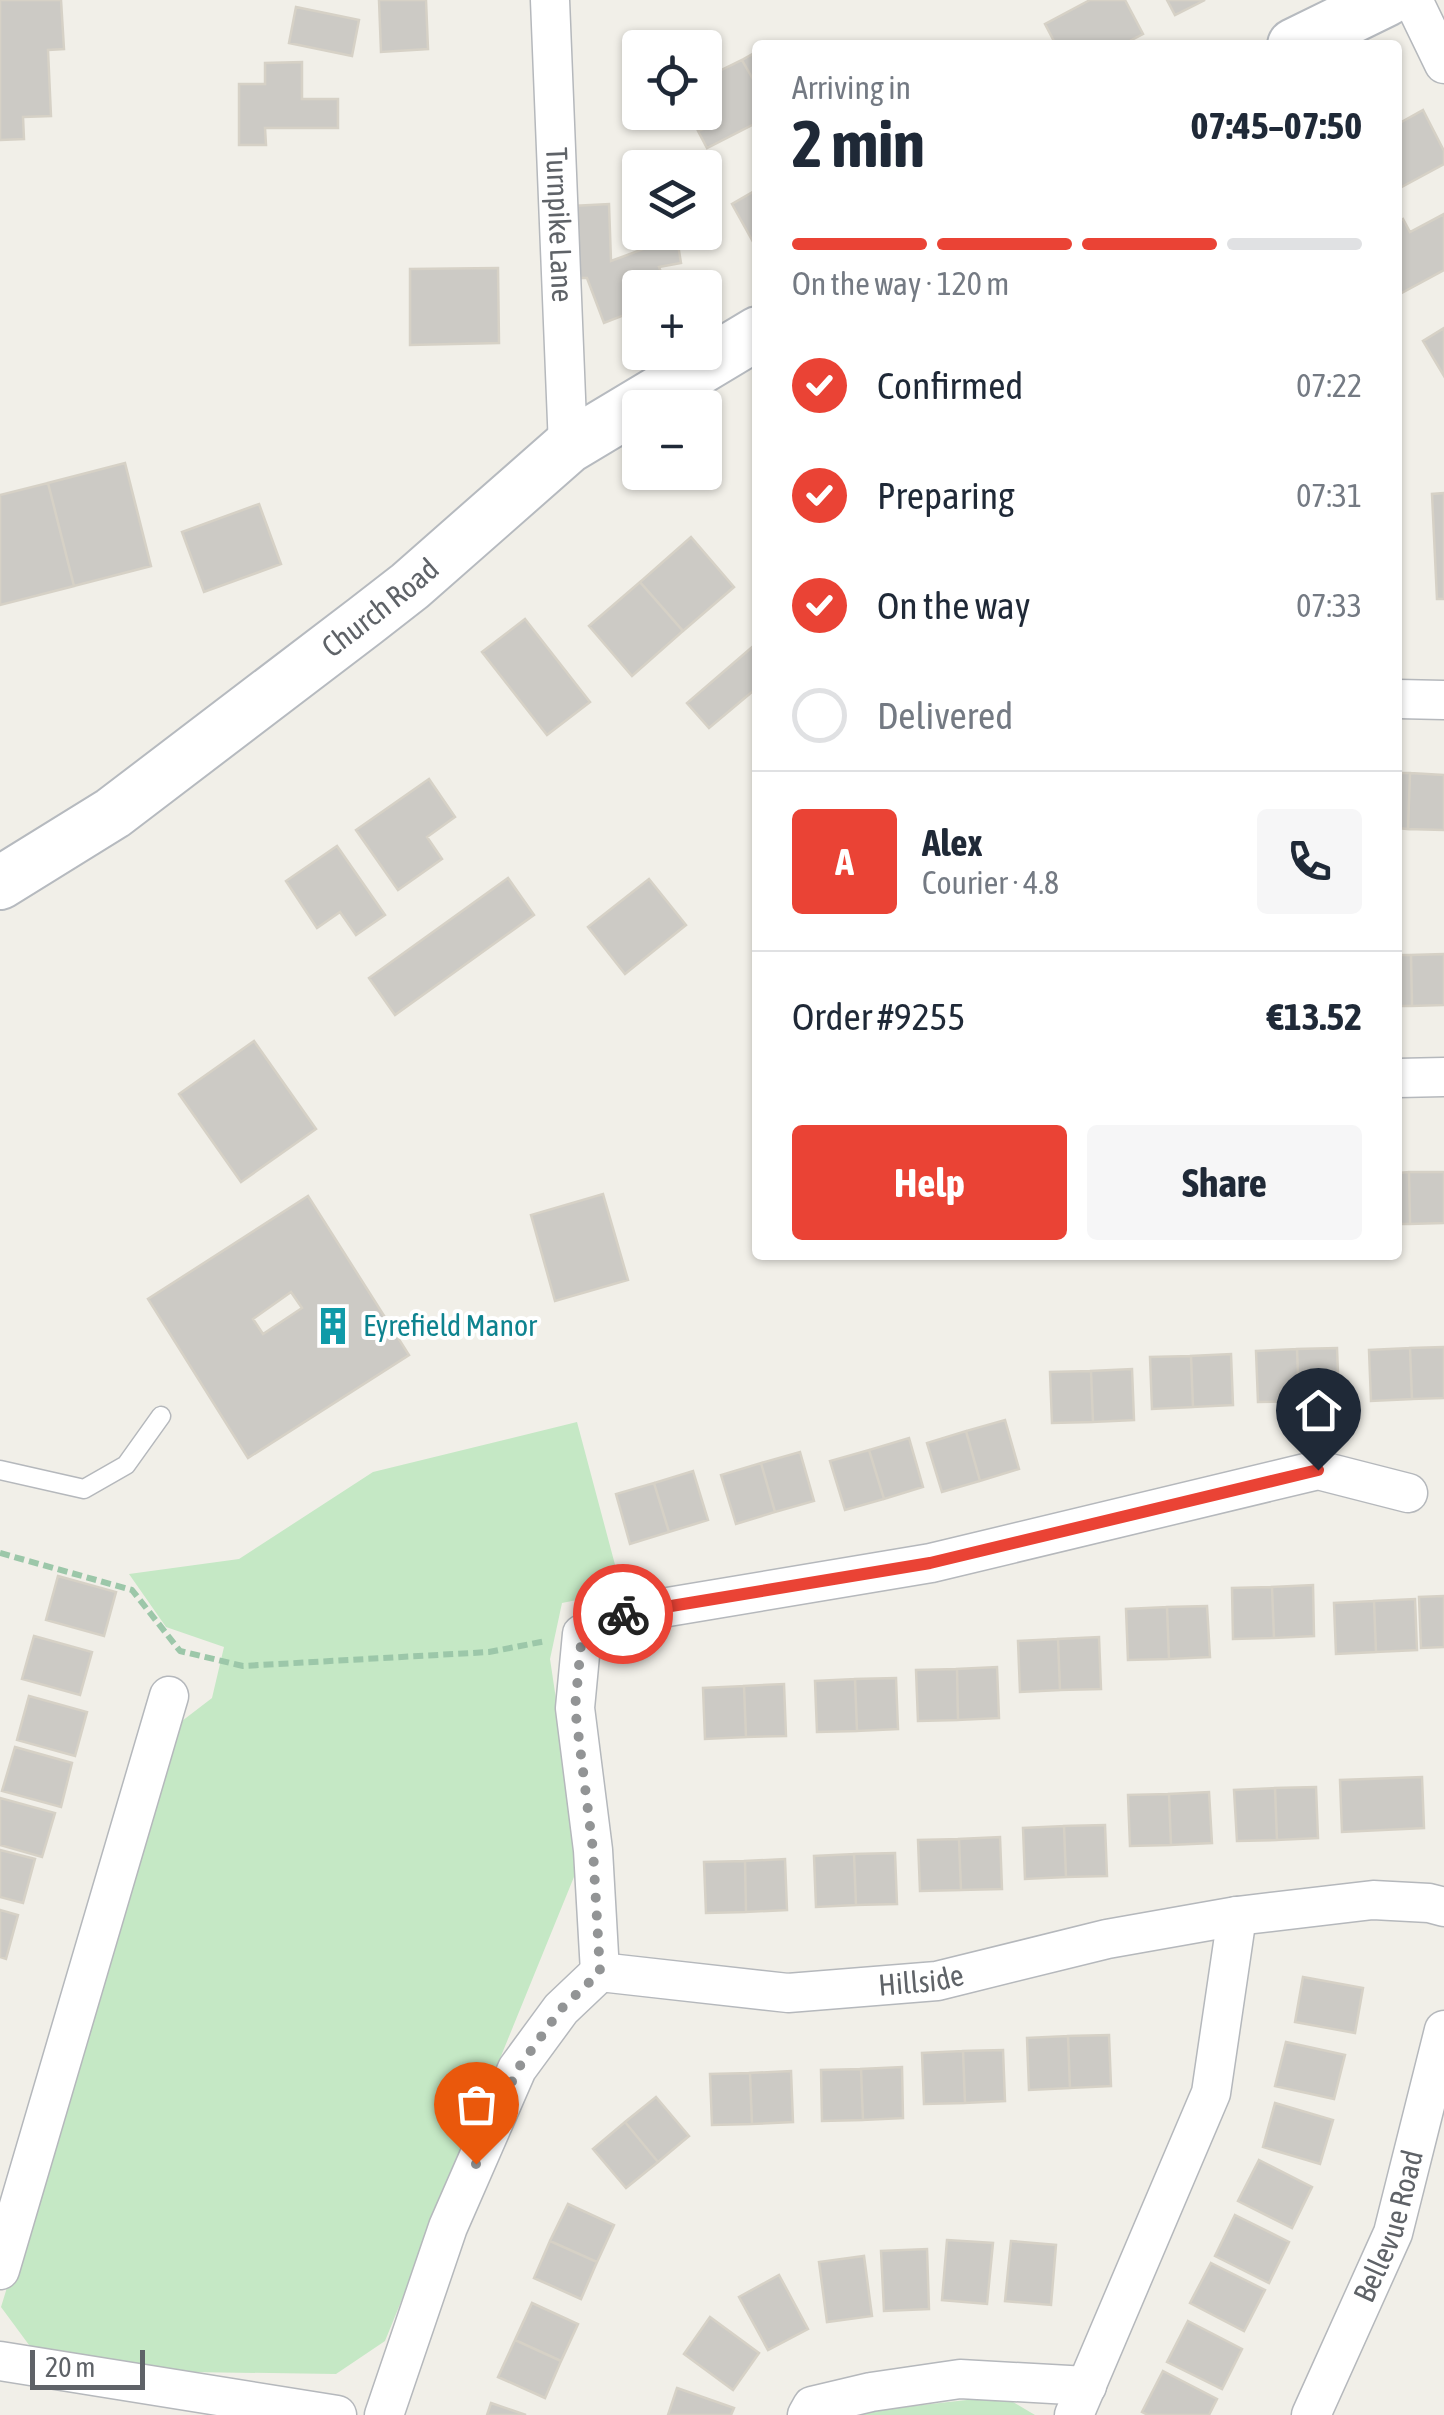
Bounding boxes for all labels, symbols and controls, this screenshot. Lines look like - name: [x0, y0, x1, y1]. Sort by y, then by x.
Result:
- map controls: [622, 30, 722, 490]
- button: locate: [622, 30, 722, 130]
- text: Arriving in: [792, 69, 911, 106]
- text: 07:45–07:50: [1190, 104, 1362, 147]
- text: 2 min: [792, 106, 925, 181]
- street label: Turnpike Lane: [540, 147, 580, 303]
- button: layers: [622, 150, 722, 250]
- text: On the way · 120 m: [792, 265, 1009, 302]
- button: +: [622, 270, 722, 370]
- icon: check: [792, 358, 847, 413]
- text: Confirmed: [877, 364, 1023, 407]
- text: 07:22: [1296, 367, 1362, 404]
- button: −: [622, 390, 722, 490]
- icon: check: [792, 468, 847, 523]
- text: Preparing: [877, 474, 1015, 517]
- text: 07:31: [1296, 477, 1362, 514]
- street label: Church Road: [315, 551, 445, 663]
- icon: check: [792, 578, 847, 633]
- text: On the way: [877, 584, 1030, 627]
- text: 07:33: [1296, 587, 1362, 624]
- text: Delivered: [877, 694, 1013, 737]
- button: phone: [1257, 809, 1362, 914]
- text: Alex: [922, 821, 983, 864]
- text: A: [835, 840, 854, 883]
- text: Courier · 4.8: [922, 864, 1059, 901]
- text: Order #9255: [792, 995, 965, 1038]
- text: €13.52: [1267, 995, 1362, 1038]
- button: Help: [792, 1125, 1067, 1240]
- button: Share: [1087, 1125, 1362, 1240]
- building icon: Eyrefield Manor: [312, 1305, 354, 1347]
- place label: Eyrefield Manor: [363, 1308, 538, 1342]
- pin: [1276, 1368, 1361, 1471]
- icon: home: [1291, 1383, 1346, 1438]
- courier: [573, 1564, 673, 1664]
- icon: bike: [596, 1587, 651, 1642]
- street label: Hillside: [877, 1957, 967, 2002]
- pin: [434, 2062, 519, 2165]
- icon: bag: [449, 2077, 504, 2132]
- street label: Bellevue Road: [1346, 2146, 1429, 2307]
- scale bar: [30, 2345, 145, 2390]
- text: 20 m: [45, 2351, 95, 2383]

